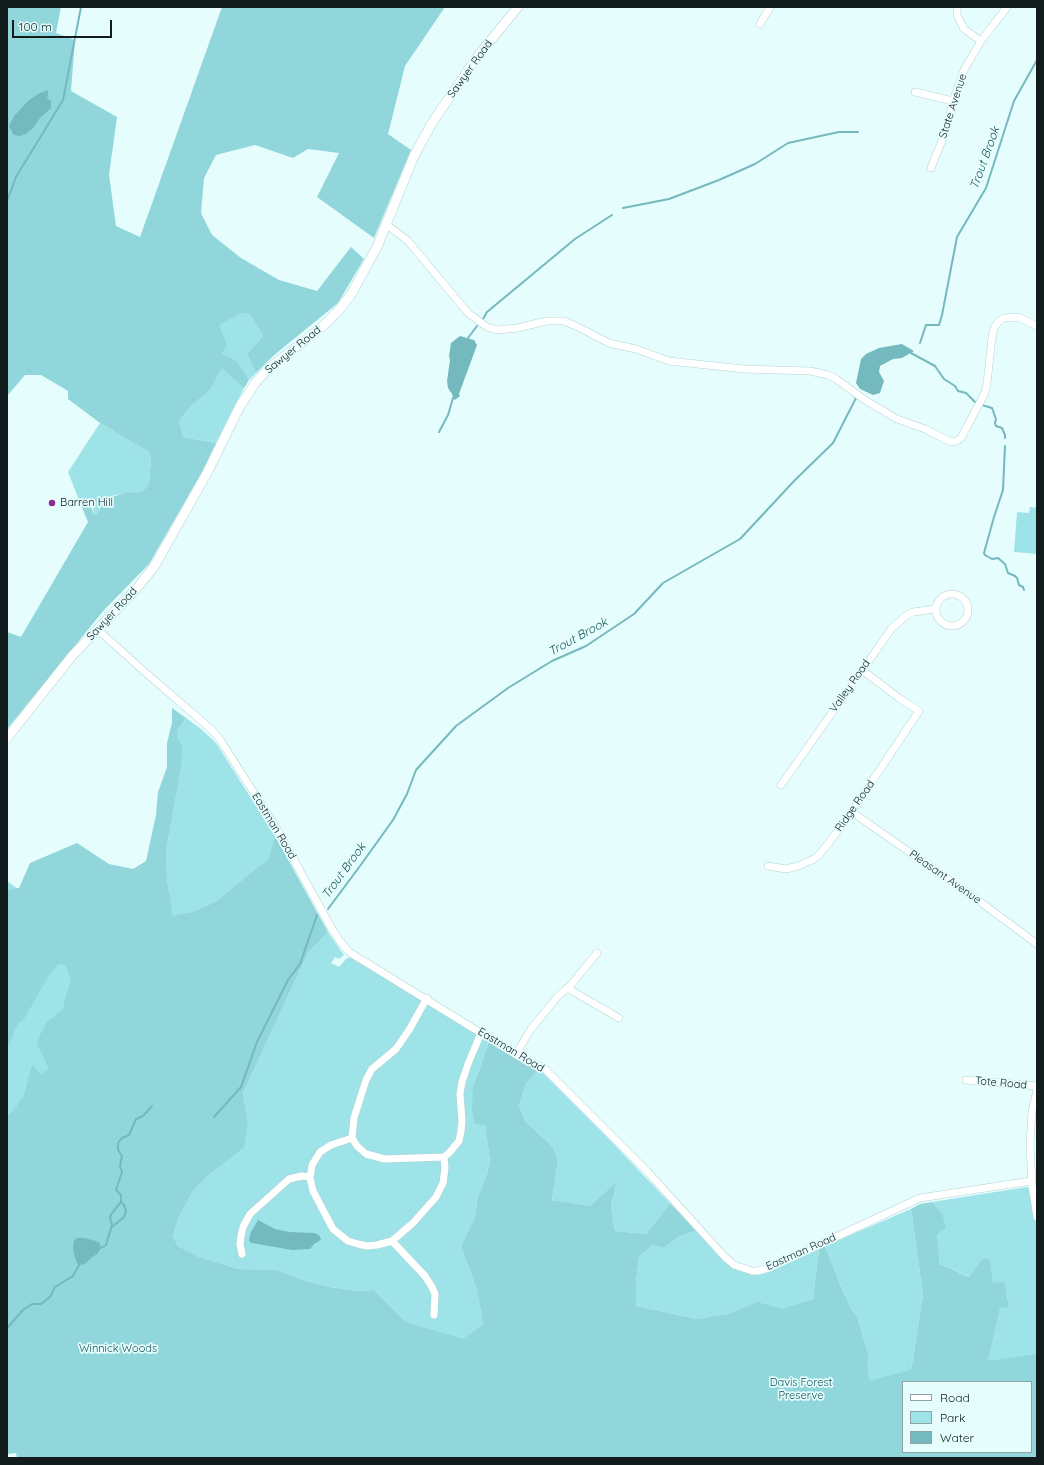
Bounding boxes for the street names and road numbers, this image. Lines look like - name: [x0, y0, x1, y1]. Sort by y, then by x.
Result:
- street label: Sawyer Road: [445, 38, 495, 100]
- street label: State Avenue: [936, 72, 970, 140]
- street label: Sawyer Road: [262, 323, 324, 377]
- street label: Sawyer Road: [84, 585, 140, 643]
- street label: Valley Road: [827, 657, 873, 715]
- street label: Ridge Road: [833, 778, 877, 834]
- street label: Eastman Road: [249, 790, 299, 862]
- street label: Pleasant Avenue: [907, 847, 983, 907]
- street label: Eastman Road: [475, 1025, 547, 1075]
- street label: Tote Road: [974, 1074, 1028, 1092]
- street label: Eastman Road: [764, 1231, 838, 1273]

